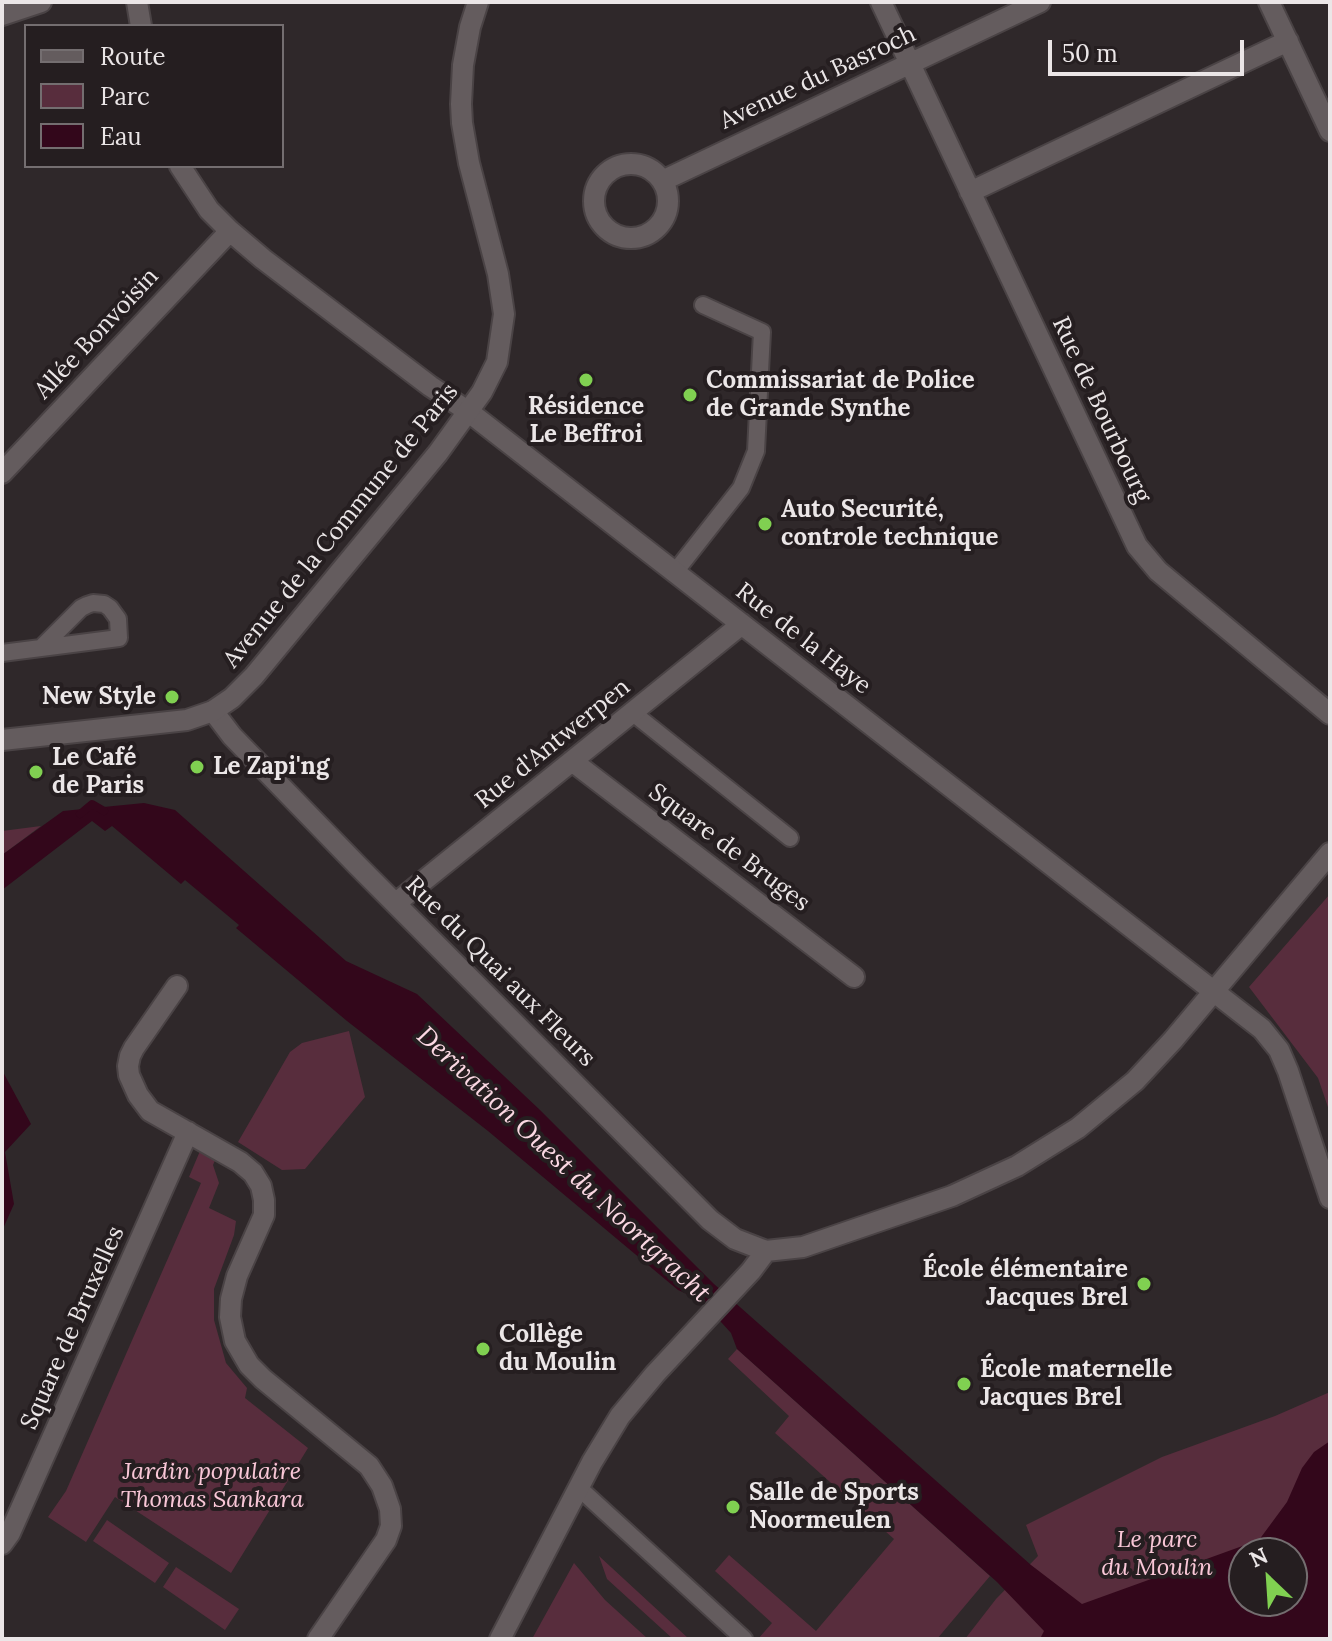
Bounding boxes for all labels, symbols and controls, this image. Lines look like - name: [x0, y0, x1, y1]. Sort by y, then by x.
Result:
- street label: Avenue du Basroch: [716, 20, 920, 136]
- legend: [24, 24, 284, 168]
- scale bar: [1052, 24, 1248, 74]
- text: 50 m: [1062, 38, 1118, 69]
- text: Route: [100, 41, 166, 72]
- text: Parc: [100, 81, 150, 112]
- text: Eau: [100, 121, 142, 152]
- street label: Allée Bonvoisin: [29, 262, 165, 406]
- street label: Rue de Bourbourg: [1045, 312, 1157, 508]
- place label: Commissariat de Police de Grande Synthe: [706, 367, 975, 423]
- marker: Résidence Le Beffroi: [577, 371, 595, 389]
- street label: Avenue de la Commune de Paris: [217, 378, 465, 674]
- marker: Commissariat de Police de Grande Synthe: [681, 386, 699, 404]
- place label: Résidence Le Beffroi: [528, 393, 644, 449]
- place label: Auto Securité, controle technique: [781, 496, 998, 552]
- marker: Auto Securité, controle technique: [756, 515, 774, 533]
- street label: Rue de la Haye: [730, 577, 876, 701]
- street label: Rue d'Antwerpen: [470, 673, 636, 815]
- place label: New Style: [42, 683, 156, 711]
- marker: New Style: [163, 688, 181, 706]
- place label: Le Café de Paris: [52, 744, 144, 800]
- place label: Le Zapi'ng: [213, 753, 329, 781]
- marker: Le Zapi'ng: [188, 758, 206, 776]
- marker: Le Café de Paris: [27, 763, 45, 781]
- street label: Square de Bruges: [643, 778, 815, 918]
- street label: Rue du Quai aux Fleurs: [399, 871, 601, 1073]
- water label: Derivation Ouest du Noortgracht: [410, 1021, 716, 1309]
- street label: Square de Bruxelles: [15, 1222, 131, 1434]
- place label: École élémentaire Jacques Brel: [922, 1256, 1128, 1312]
- marker: École élémentaire Jacques Brel: [1135, 1275, 1153, 1293]
- place label: Collège du Moulin: [499, 1321, 616, 1377]
- marker: Collège du Moulin: [474, 1340, 492, 1358]
- place label: École maternelle Jacques Brel: [980, 1356, 1173, 1412]
- marker: École maternelle Jacques Brel: [955, 1375, 973, 1393]
- park label: Jardin populaire Thomas Sankara: [120, 1458, 304, 1514]
- place label: Salle de Sports Noormeulen: [749, 1479, 919, 1535]
- marker: Salle de Sports Noormeulen: [724, 1498, 742, 1516]
- park label: Le parc du Moulin: [1101, 1526, 1213, 1582]
- north arrow: [1228, 1537, 1308, 1617]
- text: N: [1245, 1541, 1272, 1573]

